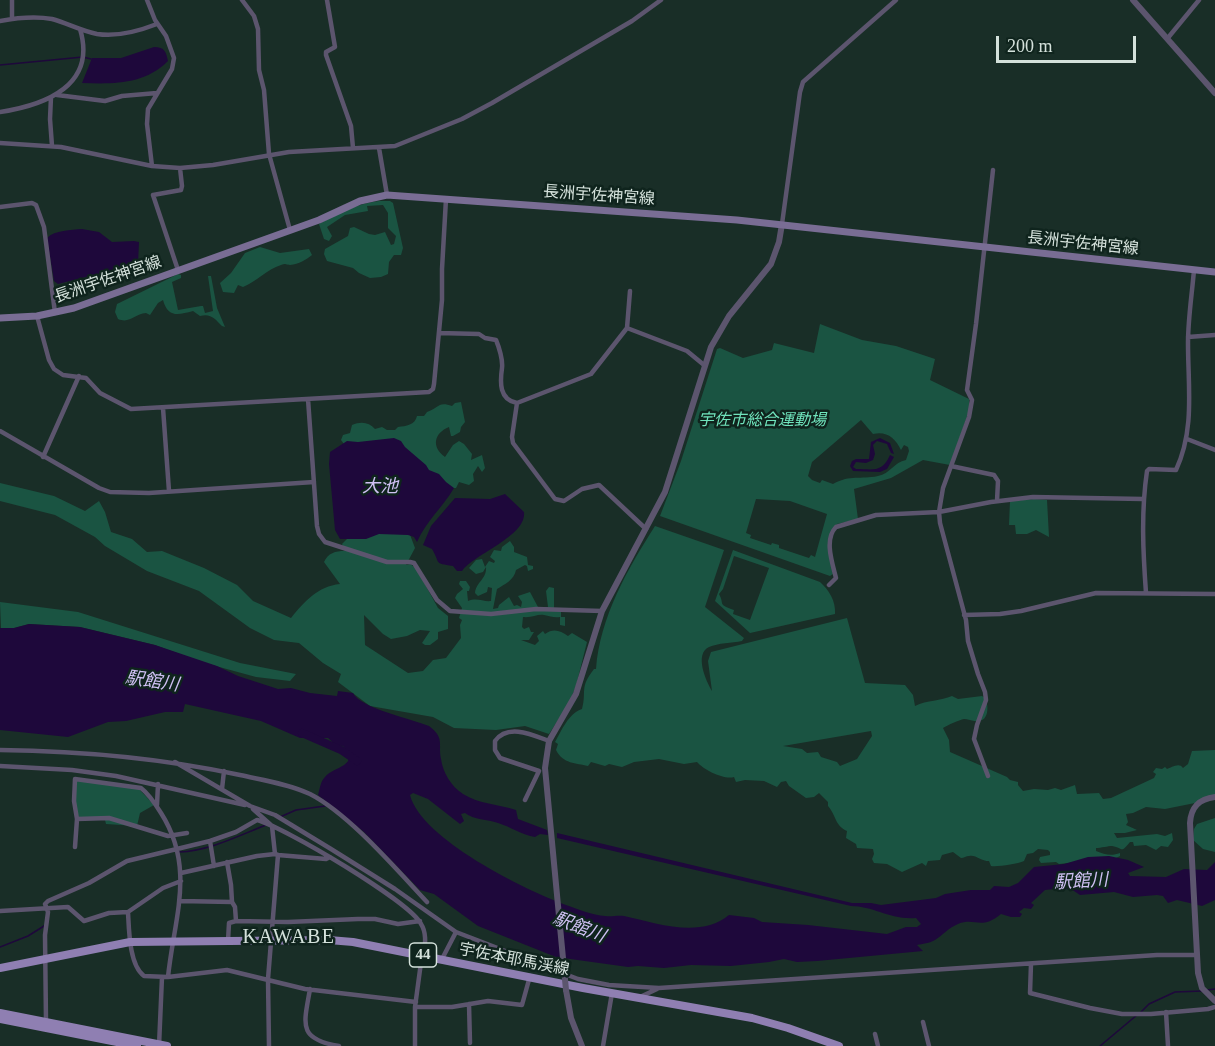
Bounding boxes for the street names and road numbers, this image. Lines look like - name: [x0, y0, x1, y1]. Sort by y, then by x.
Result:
- street label: 長洲宇佐神宮線: [542, 183, 656, 209]
- street label: 長洲宇佐神宮線: [1026, 229, 1140, 259]
- street label: 長洲宇佐神宮線: [52, 253, 164, 307]
- street label: 宇佐本耶馬渓線: [457, 940, 571, 980]
- road number: 44: [410, 943, 436, 967]

